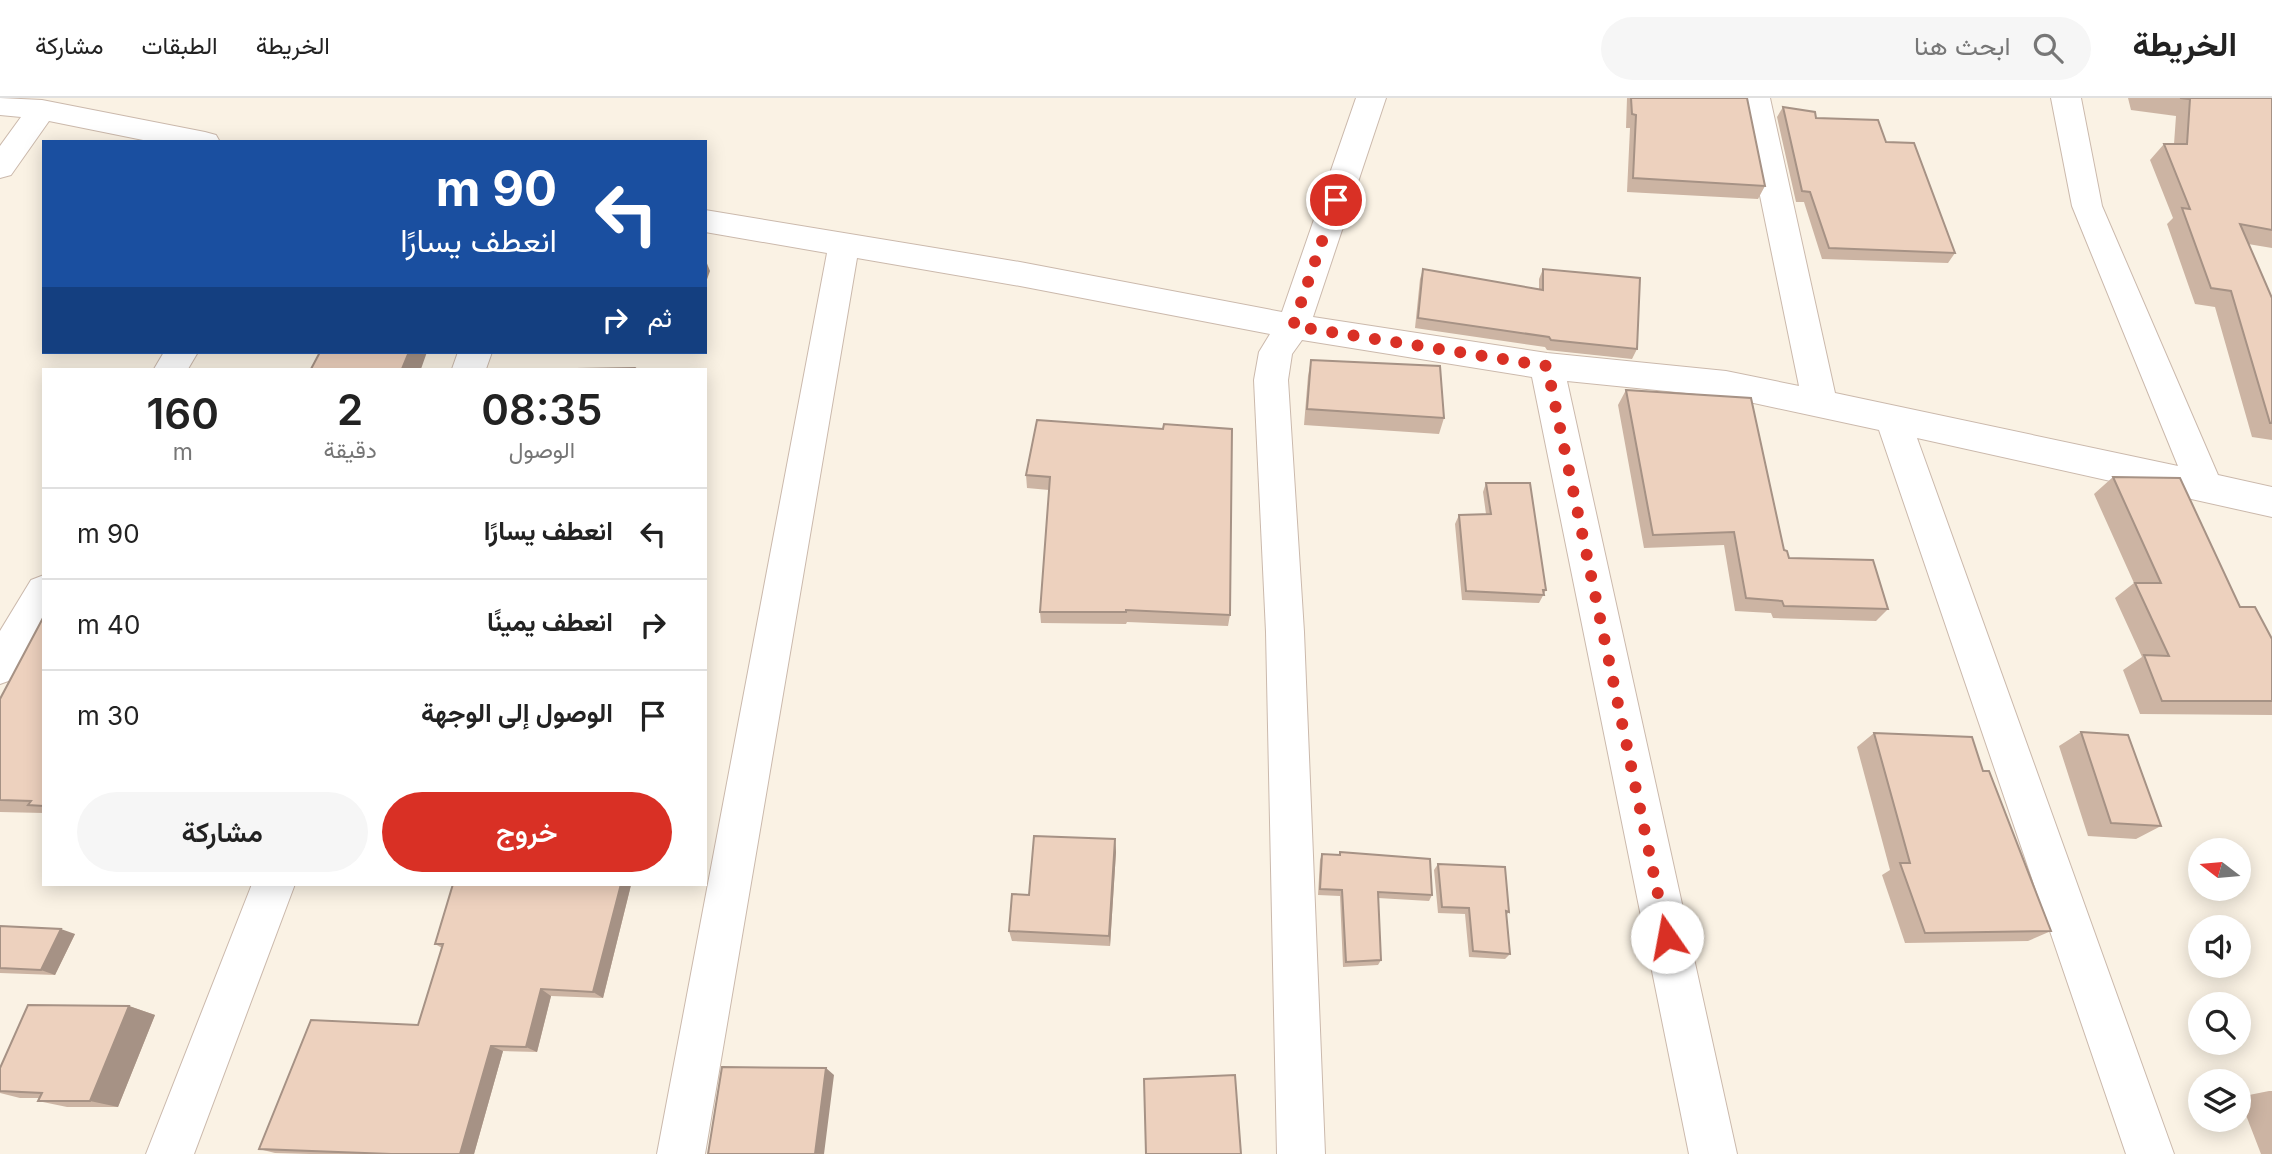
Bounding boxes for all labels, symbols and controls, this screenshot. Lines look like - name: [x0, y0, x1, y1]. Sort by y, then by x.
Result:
- search box: [1601, 17, 2091, 80]
- text: الخريطة: [2133, 24, 2237, 64]
- icon: search: [2029, 29, 2067, 67]
- text: ابحث هنا: [1914, 30, 2011, 61]
- text: مشاركة: [35, 31, 103, 60]
- text: الطبقات: [141, 31, 218, 60]
- text: الخريطة: [256, 31, 330, 60]
- text: 90 m: [436, 159, 557, 218]
- icon: left: [581, 168, 672, 259]
- pin: [1306, 170, 1366, 230]
- icon: arrive: [1317, 181, 1355, 219]
- text: انعطف يسارًا: [400, 221, 557, 260]
- icon: right: [596, 301, 634, 339]
- text: ثم: [648, 302, 672, 333]
- text: 2: [337, 384, 363, 435]
- text: 08:35: [481, 384, 602, 435]
- text: 160: [147, 388, 219, 439]
- text: دقيقة: [324, 436, 377, 464]
- text: الوصول: [509, 436, 575, 464]
- text: m: [173, 438, 193, 466]
- text: انعطف يسارًا: [484, 515, 613, 546]
- icon: left: [634, 515, 672, 553]
- text: 90 m: [77, 518, 140, 549]
- text: انعطف يمينًا: [487, 606, 613, 637]
- icon: right: [634, 606, 672, 644]
- text: 40 m: [77, 609, 140, 640]
- text: الوصول إلى الوجهة: [421, 697, 613, 728]
- icon: arrive: [634, 697, 672, 735]
- text: 30 m: [77, 700, 140, 731]
- button: مشاركة: [77, 792, 368, 872]
- button: خروج: [382, 792, 672, 872]
- north arrow: [2188, 838, 2250, 901]
- map controls: [2188, 838, 2251, 1132]
- position arrow: [1630, 900, 1704, 974]
- button: sound: [2188, 915, 2251, 978]
- button: search: [2188, 992, 2251, 1055]
- button: layers: [2188, 1069, 2251, 1132]

